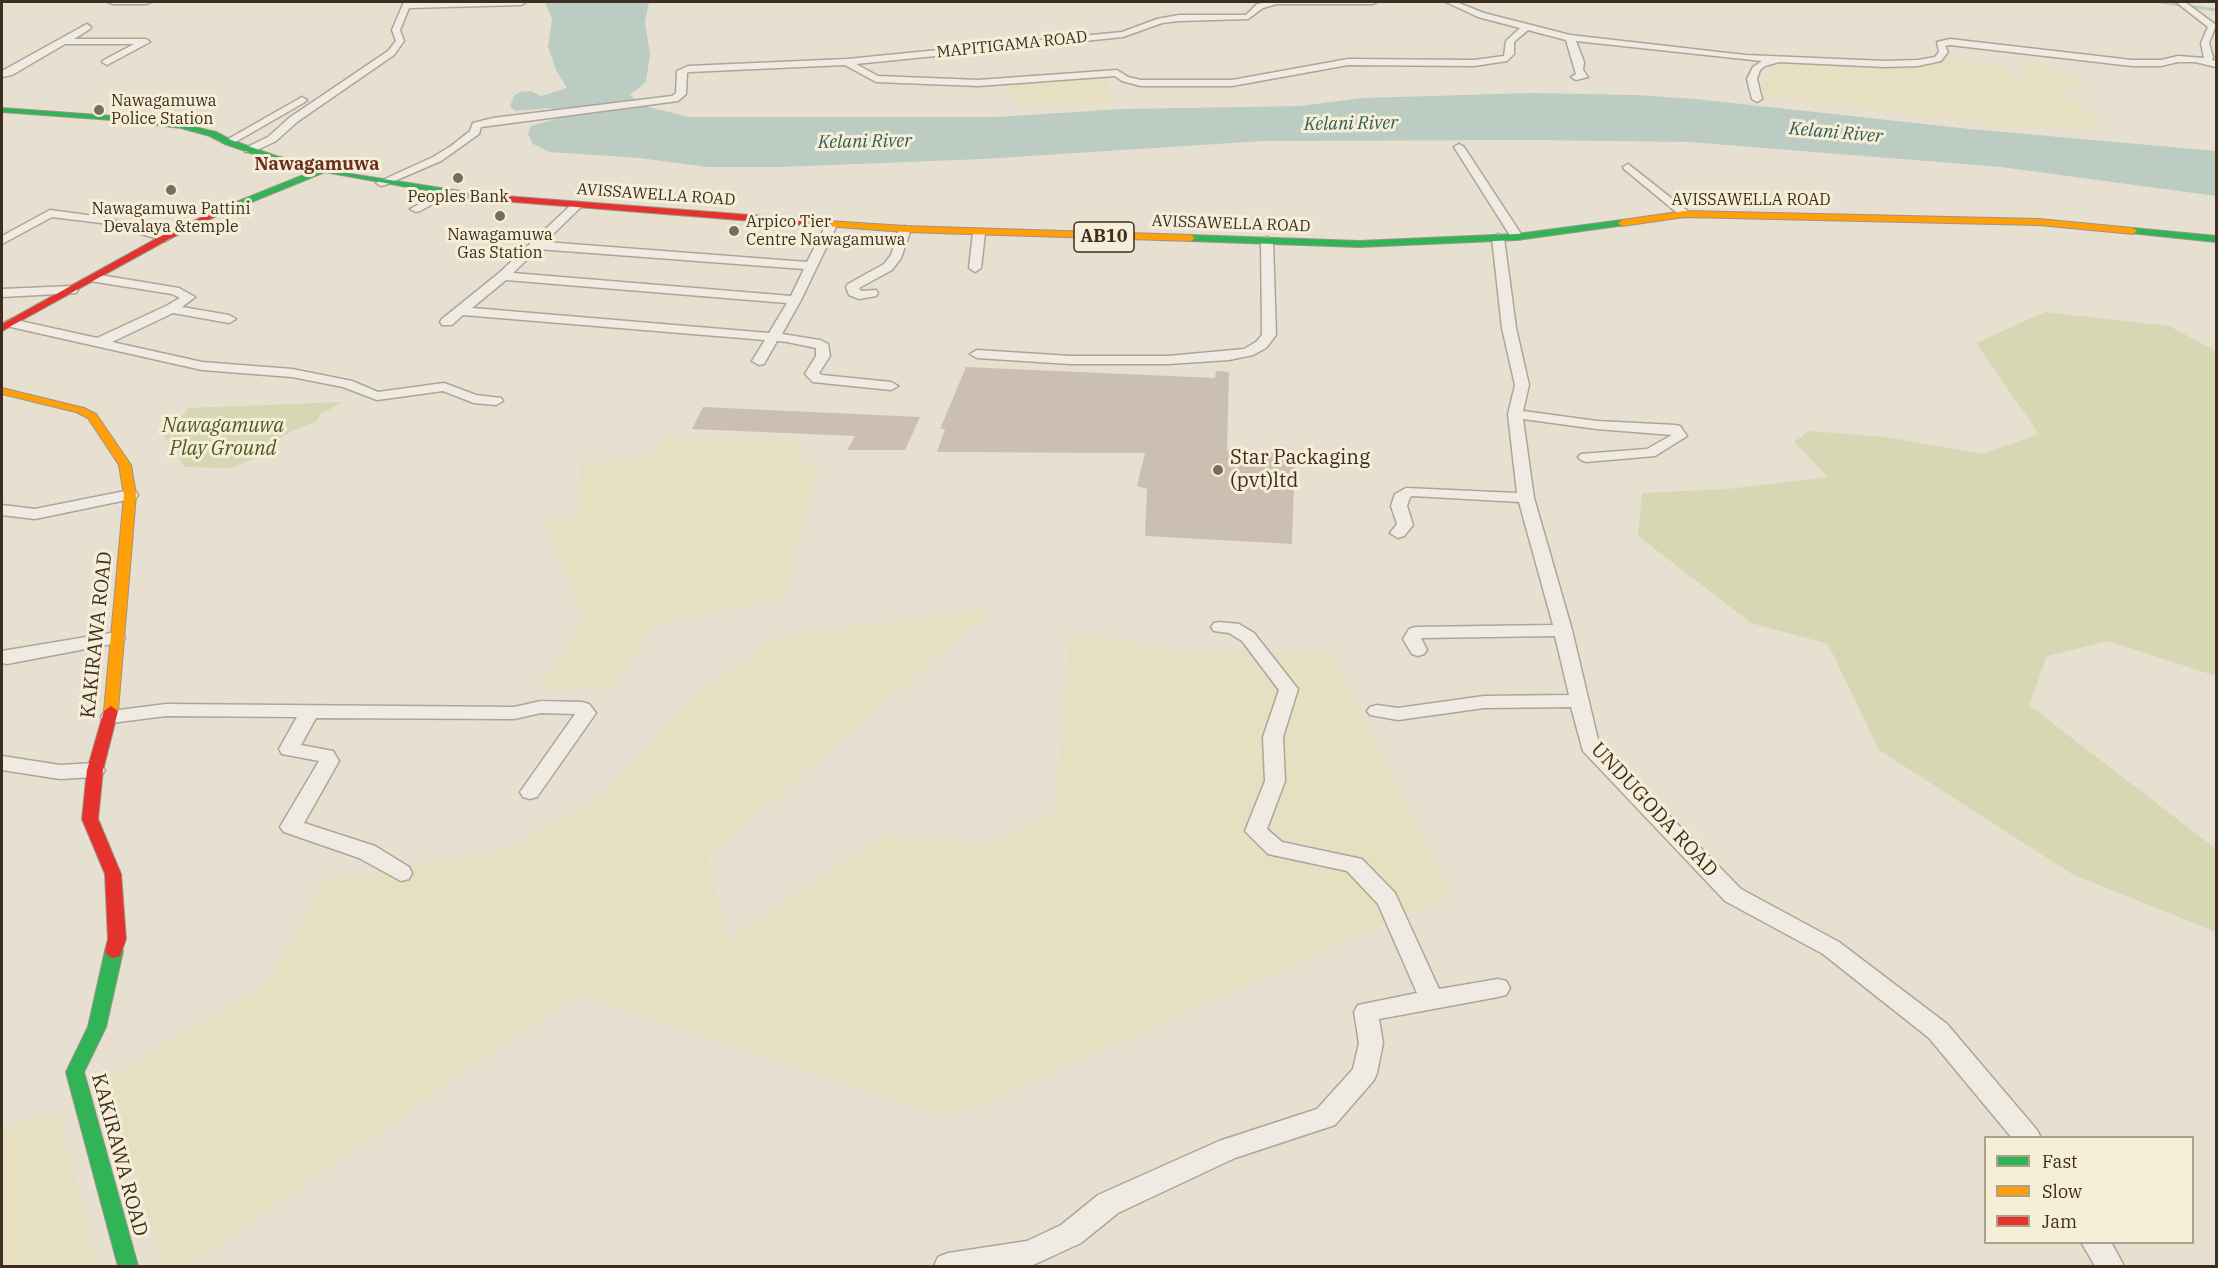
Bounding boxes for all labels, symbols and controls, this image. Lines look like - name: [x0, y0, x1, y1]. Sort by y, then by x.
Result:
- street label: MAPITIGAMA ROAD: [936, 28, 1088, 62]
- place label: Nawagamuwa Police Station: [111, 91, 217, 129]
- marker: Nawagamuwa Police Station: [92, 103, 106, 117]
- water label: Kelani River: [1304, 112, 1398, 136]
- water label: Kelani River: [1788, 118, 1884, 148]
- water label: Kelani River: [818, 130, 912, 154]
- district label: Nawagamuwa: [255, 154, 379, 176]
- marker: Peoples Bank: [451, 171, 465, 185]
- street label: AVISSAWELLA ROAD: [576, 180, 736, 210]
- marker: Nawagamuwa Pattini Devalaya &temple: [164, 183, 178, 197]
- place label: Peoples Bank: [407, 187, 509, 207]
- street label: AVISSAWELLA ROAD: [1672, 190, 1830, 210]
- place label: Nawagamuwa Pattini Devalaya &temple: [91, 199, 251, 237]
- marker: Nawagamuwa Gas Station: [493, 209, 507, 223]
- place label: Arpico Tier Centre Nawagamuwa: [746, 212, 906, 250]
- street label: AVISSAWELLA ROAD: [1151, 212, 1311, 236]
- road number: AB10: [1074, 222, 1134, 252]
- marker: Arpico Tier Centre Nawagamuwa: [727, 224, 741, 238]
- place label: Nawagamuwa Gas Station: [447, 225, 553, 263]
- park label: Nawagamuwa Play Ground: [162, 414, 284, 461]
- place label: Star Packaging (pvt)ltd: [1230, 446, 1370, 493]
- marker: Star Packaging (pvt)ltd: [1211, 463, 1225, 477]
- street label: KAKIRAWA ROAD: [76, 550, 118, 720]
- street label: UNDUGODA ROAD: [1586, 738, 1722, 882]
- street label: KAKIRAWA ROAD: [86, 1071, 152, 1239]
- legend: [1984, 1136, 2194, 1244]
- text: Fast: [2042, 1150, 2077, 1173]
- text: Slow: [2042, 1180, 2082, 1203]
- text: Jam: [2042, 1210, 2077, 1233]

